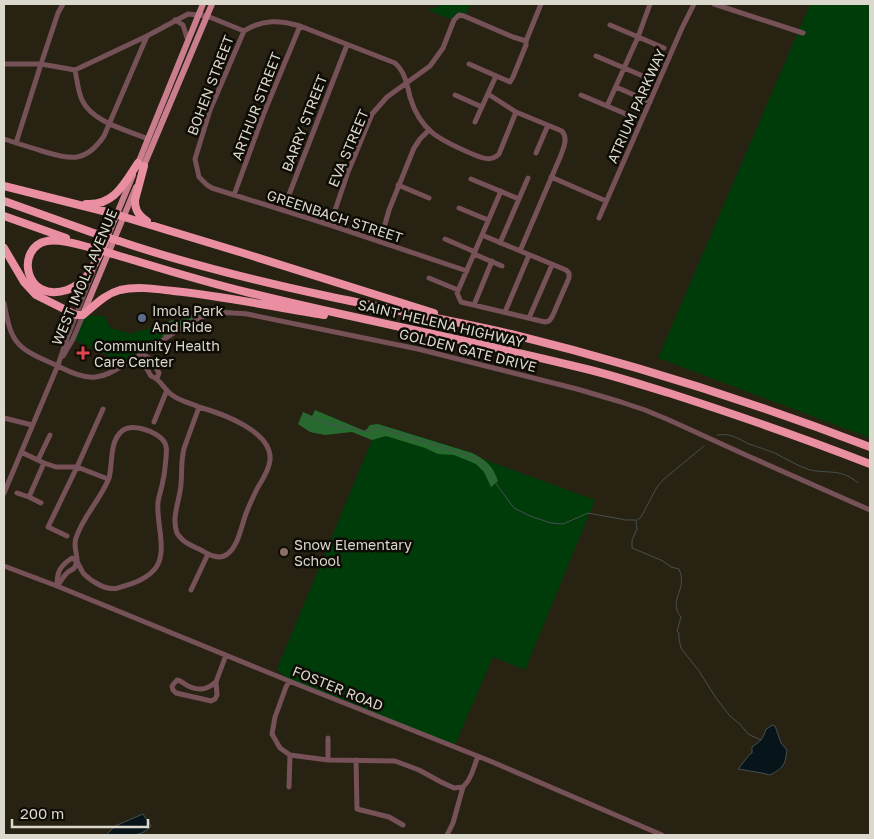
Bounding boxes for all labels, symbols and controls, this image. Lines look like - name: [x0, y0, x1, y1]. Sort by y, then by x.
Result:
- street label: BOHEN STREET: [183, 32, 237, 137]
- street label: ATRIUM PARKWAY: [603, 46, 669, 166]
- street label: ARTHUR STREET: [228, 49, 285, 162]
- street label: BARRY STREET: [278, 72, 330, 174]
- street label: EVA STREET: [324, 106, 372, 189]
- street label: GREENBACH STREET: [265, 186, 405, 246]
- street label: WEST IMOLA AVENUE: [48, 206, 120, 348]
- street label: SAINT HELENA HIGHWAY: [356, 296, 526, 350]
- place label: Imola Park And Ride: [152, 302, 223, 335]
- marker: Imola Park And Ride: [136, 312, 148, 324]
- street label: GOLDEN GATE DRIVE: [398, 325, 538, 375]
- place label: Community Health Care Center: [94, 337, 220, 370]
- marker: Community Health Care Center: [76, 346, 90, 360]
- place label: Snow Elementary School: [294, 536, 412, 569]
- marker: Snow Elementary School: [278, 546, 290, 558]
- street label: FOSTER ROAD: [290, 662, 386, 714]
- scale bar: [12, 796, 149, 828]
- text: 200 m: [20, 804, 64, 822]

